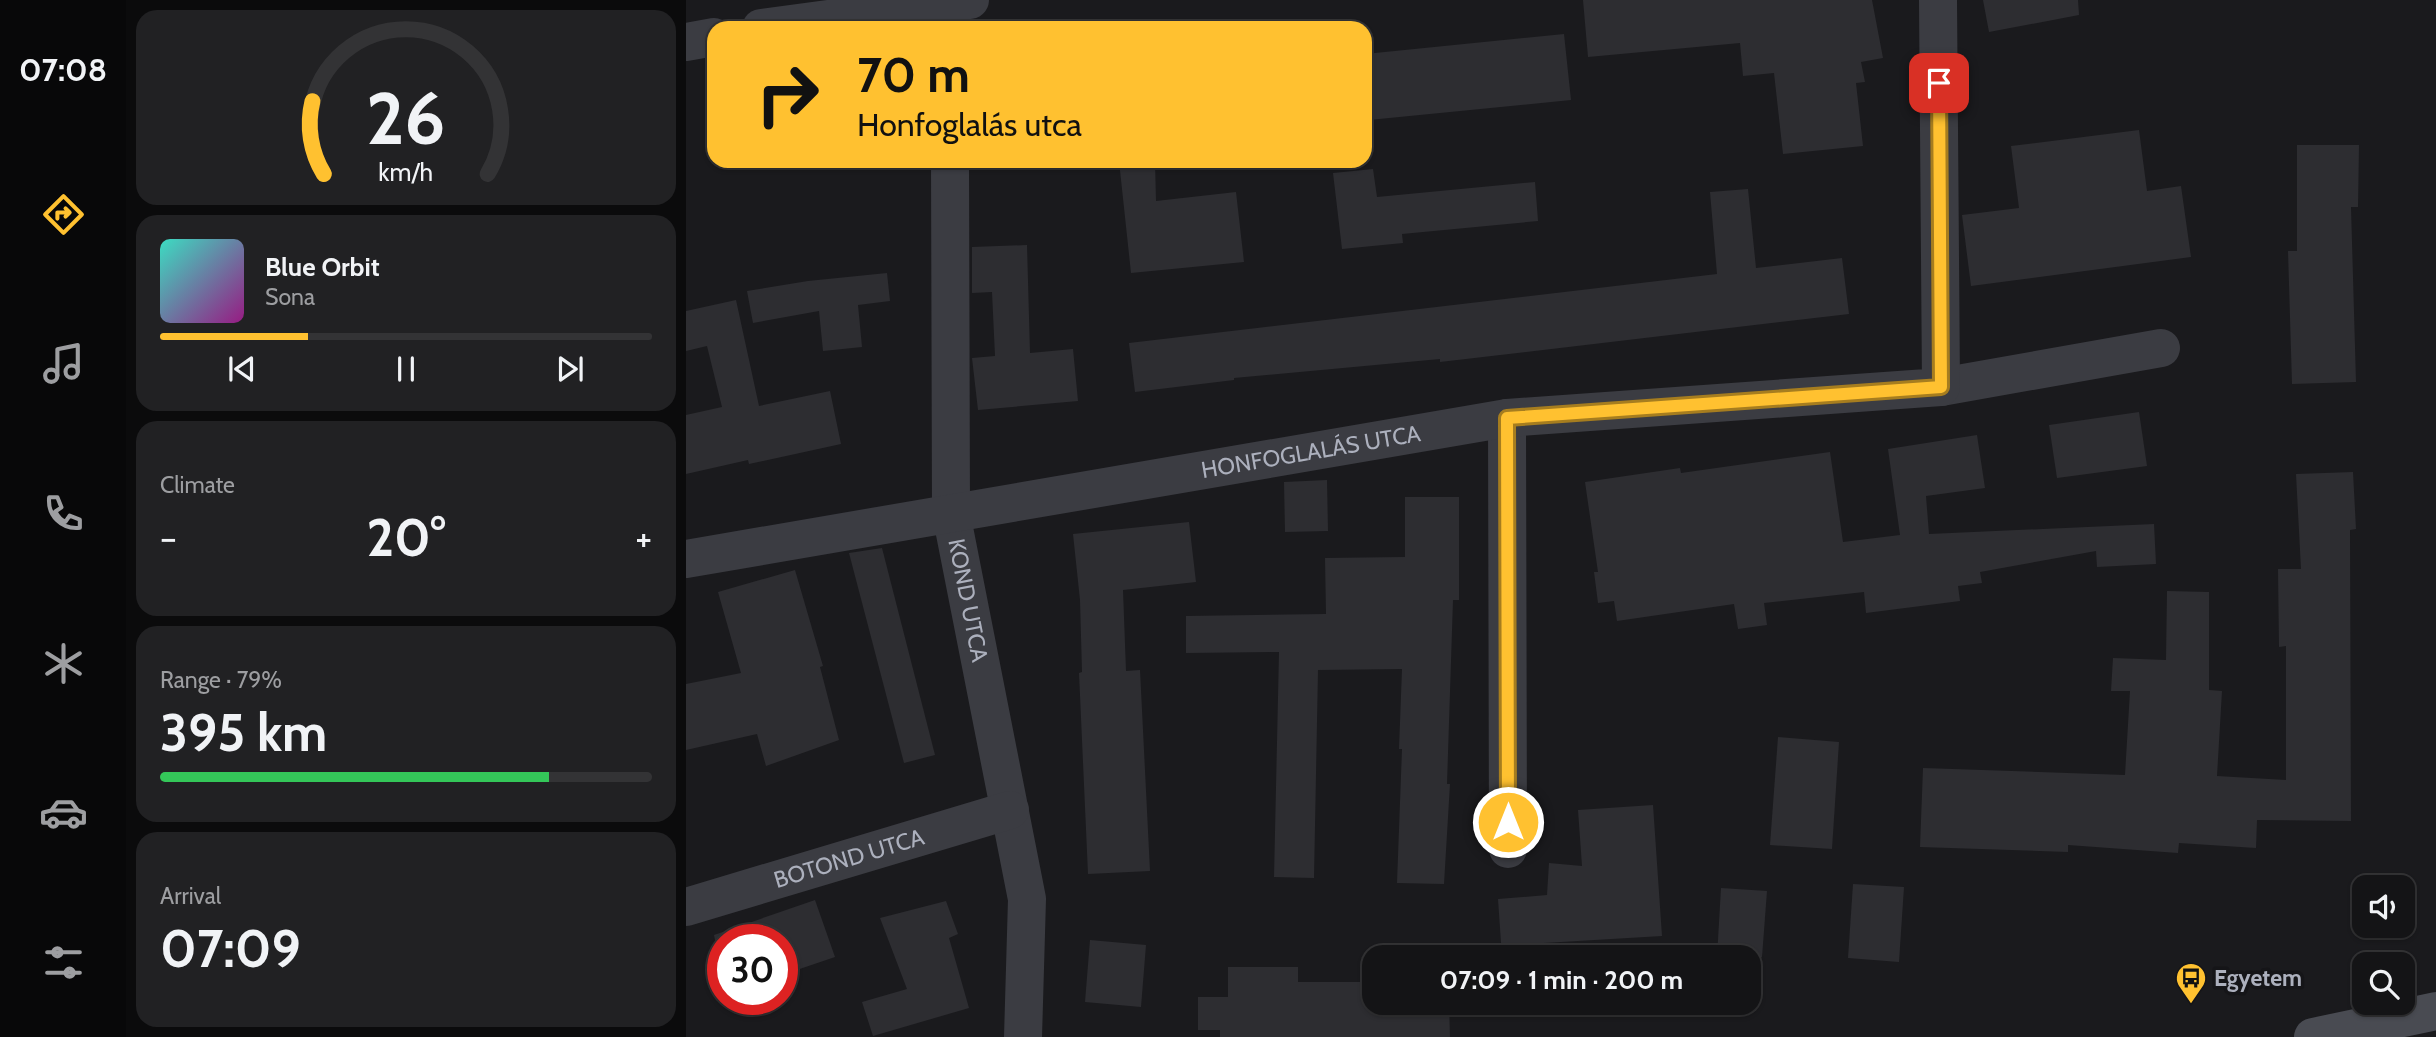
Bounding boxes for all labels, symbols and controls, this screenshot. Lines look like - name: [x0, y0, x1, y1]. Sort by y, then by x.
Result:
- text: 70 m: [857, 45, 970, 104]
- icon: right: [742, 49, 833, 140]
- text: 07:08: [19, 50, 107, 89]
- pin: [1909, 53, 1969, 113]
- icon: arrive: [1920, 64, 1958, 102]
- text: 26: [366, 74, 446, 162]
- text: Honfoglalás utca: [857, 105, 1082, 144]
- text: km/h: [379, 157, 433, 187]
- icon: directions: [39, 190, 88, 239]
- text: Blue Orbit: [265, 251, 380, 283]
- text: Sona: [265, 283, 315, 311]
- icon: music: [39, 339, 88, 388]
- icon: previous: [223, 350, 261, 388]
- icon: pause: [387, 350, 425, 388]
- icon: next: [551, 350, 589, 388]
- street label: HONFOGLALÁS UTCA: [1199, 419, 1423, 484]
- text: Climate: [160, 471, 235, 499]
- icon: phone: [39, 489, 88, 538]
- text: 20°: [366, 506, 446, 569]
- text: −: [160, 514, 177, 561]
- text: +: [635, 514, 652, 561]
- street label: KOND UTCA: [942, 536, 994, 664]
- icon: climate: [39, 639, 88, 688]
- text: Range · 79%: [160, 666, 282, 694]
- text: 395 km: [160, 701, 327, 764]
- position arrow: [1471, 785, 1545, 859]
- icon: car: [39, 788, 88, 837]
- street label: BOTOND UTCA: [771, 823, 927, 894]
- map controls: [2352, 875, 2415, 1015]
- button: sound: [2352, 875, 2415, 938]
- text: Arrival: [160, 882, 221, 910]
- text: 07:09: [160, 917, 301, 980]
- speed limit sign: 30: [707, 924, 798, 1015]
- icon: filters: [39, 938, 88, 987]
- button: search: [2352, 952, 2415, 1015]
- bus stop icon: Egyetem: [2174, 961, 2208, 1005]
- text: 07:09 · 1 min · 200 m: [1440, 964, 1683, 996]
- place label: Egyetem: [2214, 964, 2302, 992]

